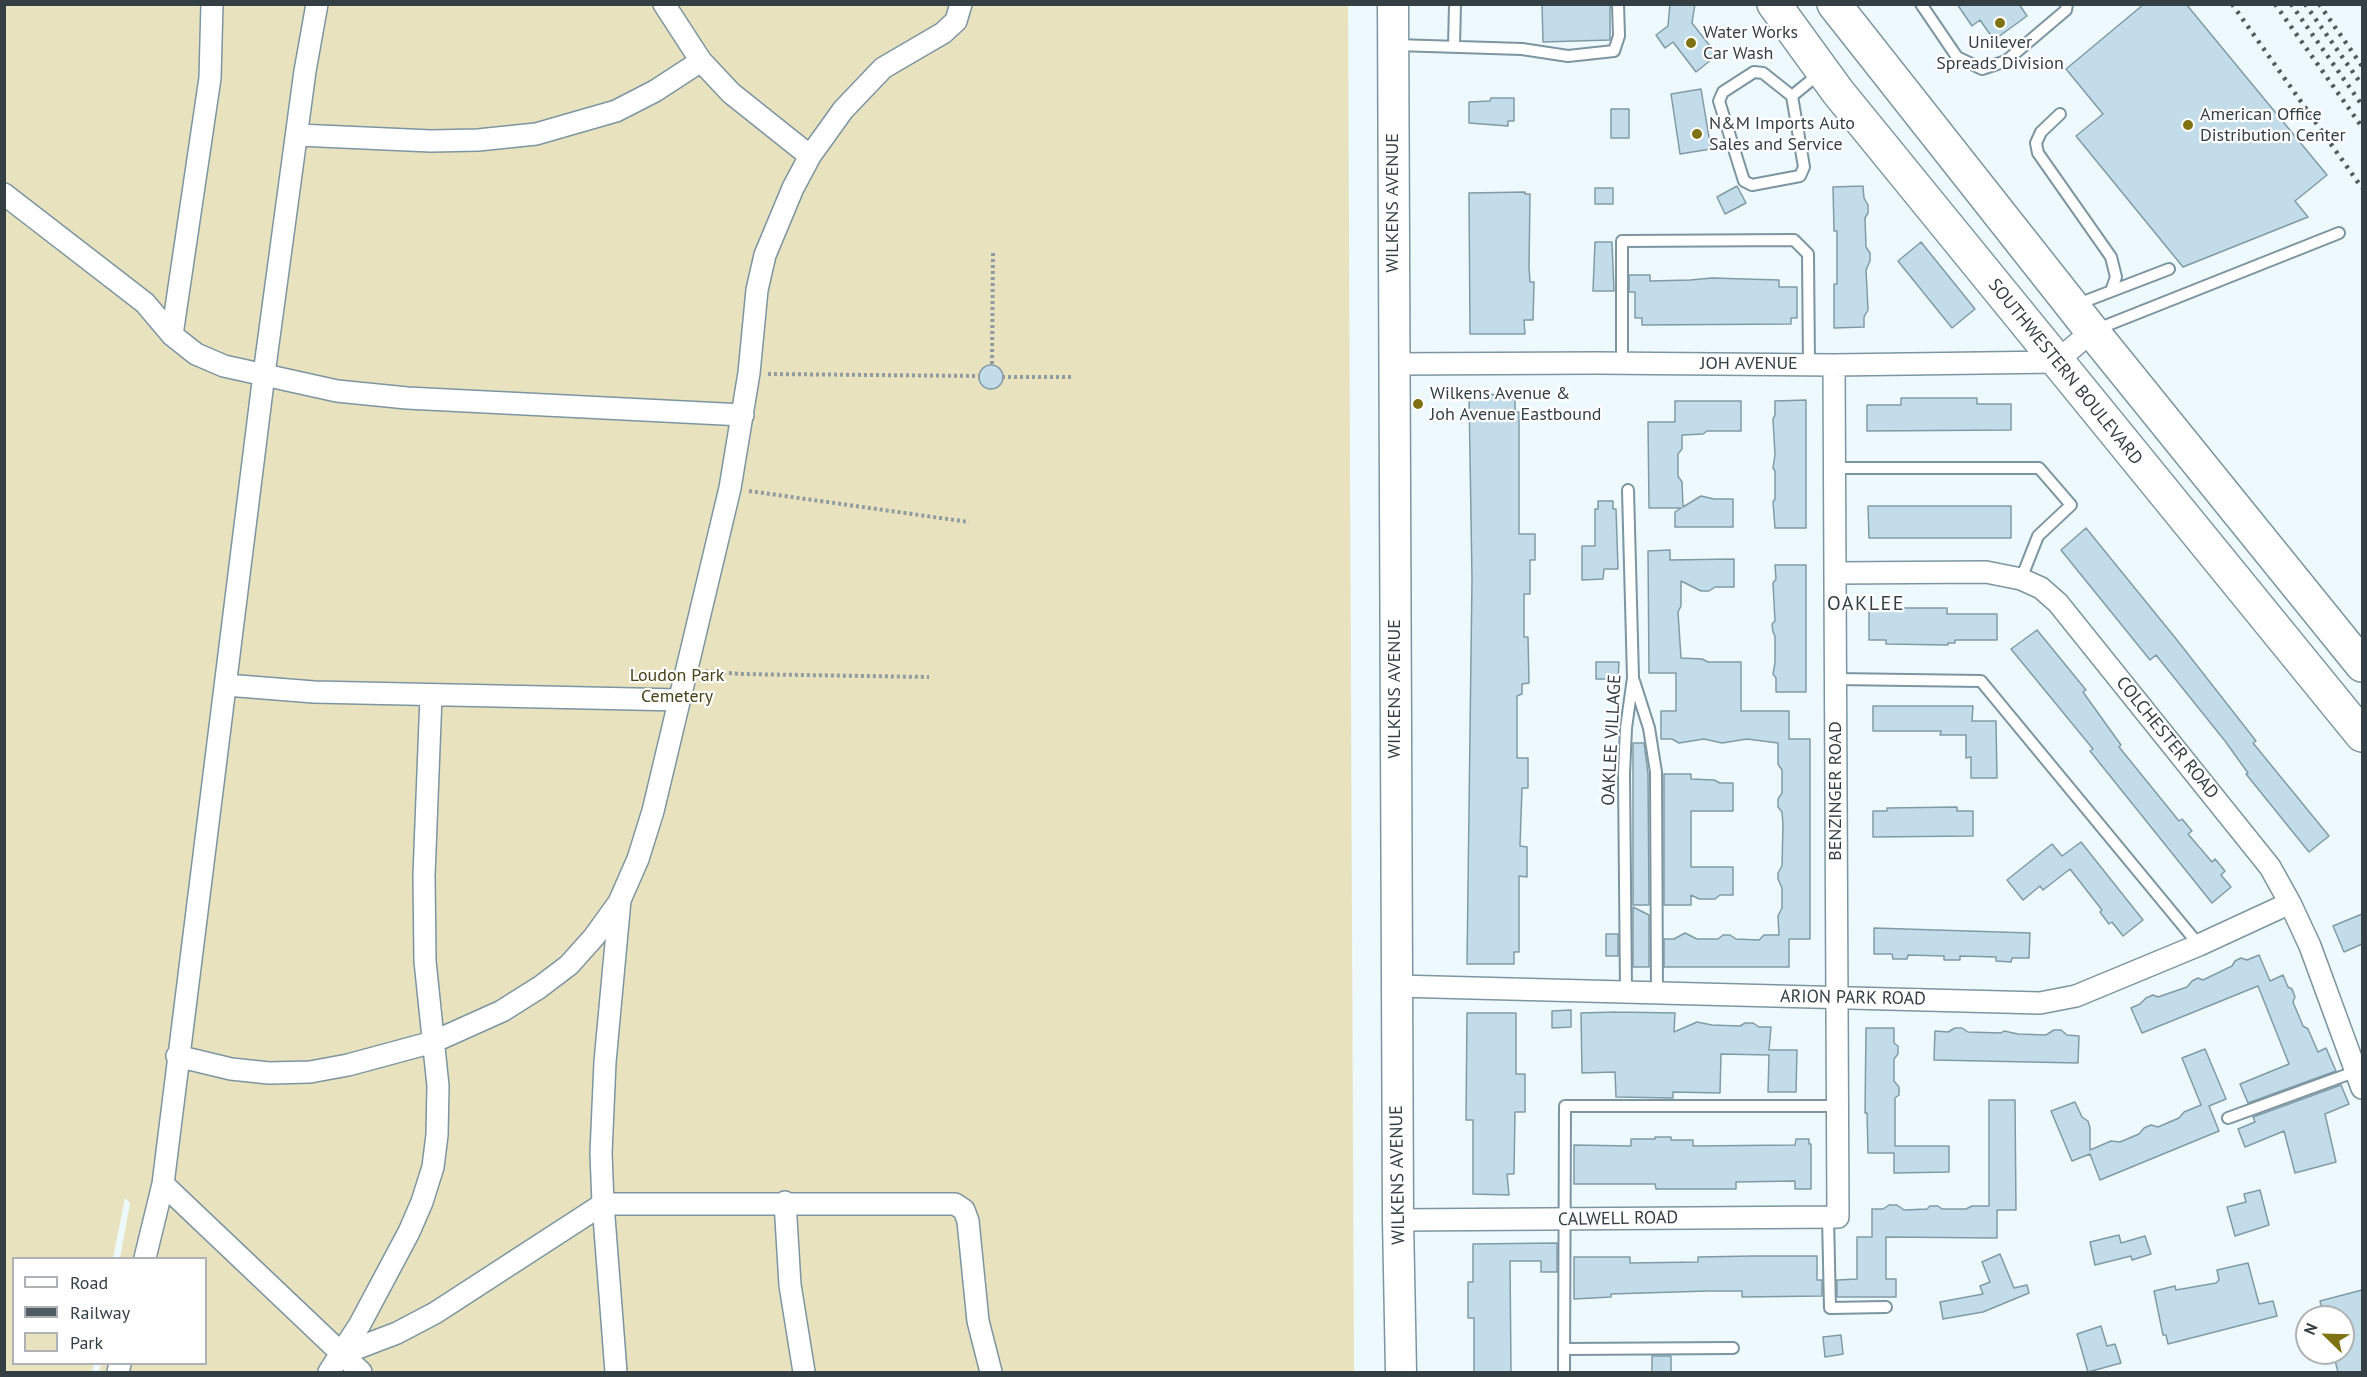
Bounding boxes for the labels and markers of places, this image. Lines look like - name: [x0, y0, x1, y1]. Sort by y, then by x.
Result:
- marker: Unilever Spreads Division: [1993, 16, 2007, 30]
- place label: Water Works Car Wash: [1703, 22, 1798, 64]
- place label: Unilever Spreads Division: [1936, 32, 2064, 74]
- marker: Water Works Car Wash: [1684, 36, 1698, 50]
- place label: American Office Distribution Center: [2200, 104, 2346, 146]
- place label: N&M Imports Auto Sales and Service: [1709, 113, 1855, 156]
- marker: American Office Distribution Center: [2181, 118, 2195, 132]
- marker: N&M Imports Auto Sales and Service: [1690, 127, 1704, 141]
- place label: Wilkens Avenue & Joh Avenue Eastbound: [1430, 383, 1601, 426]
- marker: Wilkens Avenue & Joh Avenue Eastbound: [1411, 397, 1425, 411]

